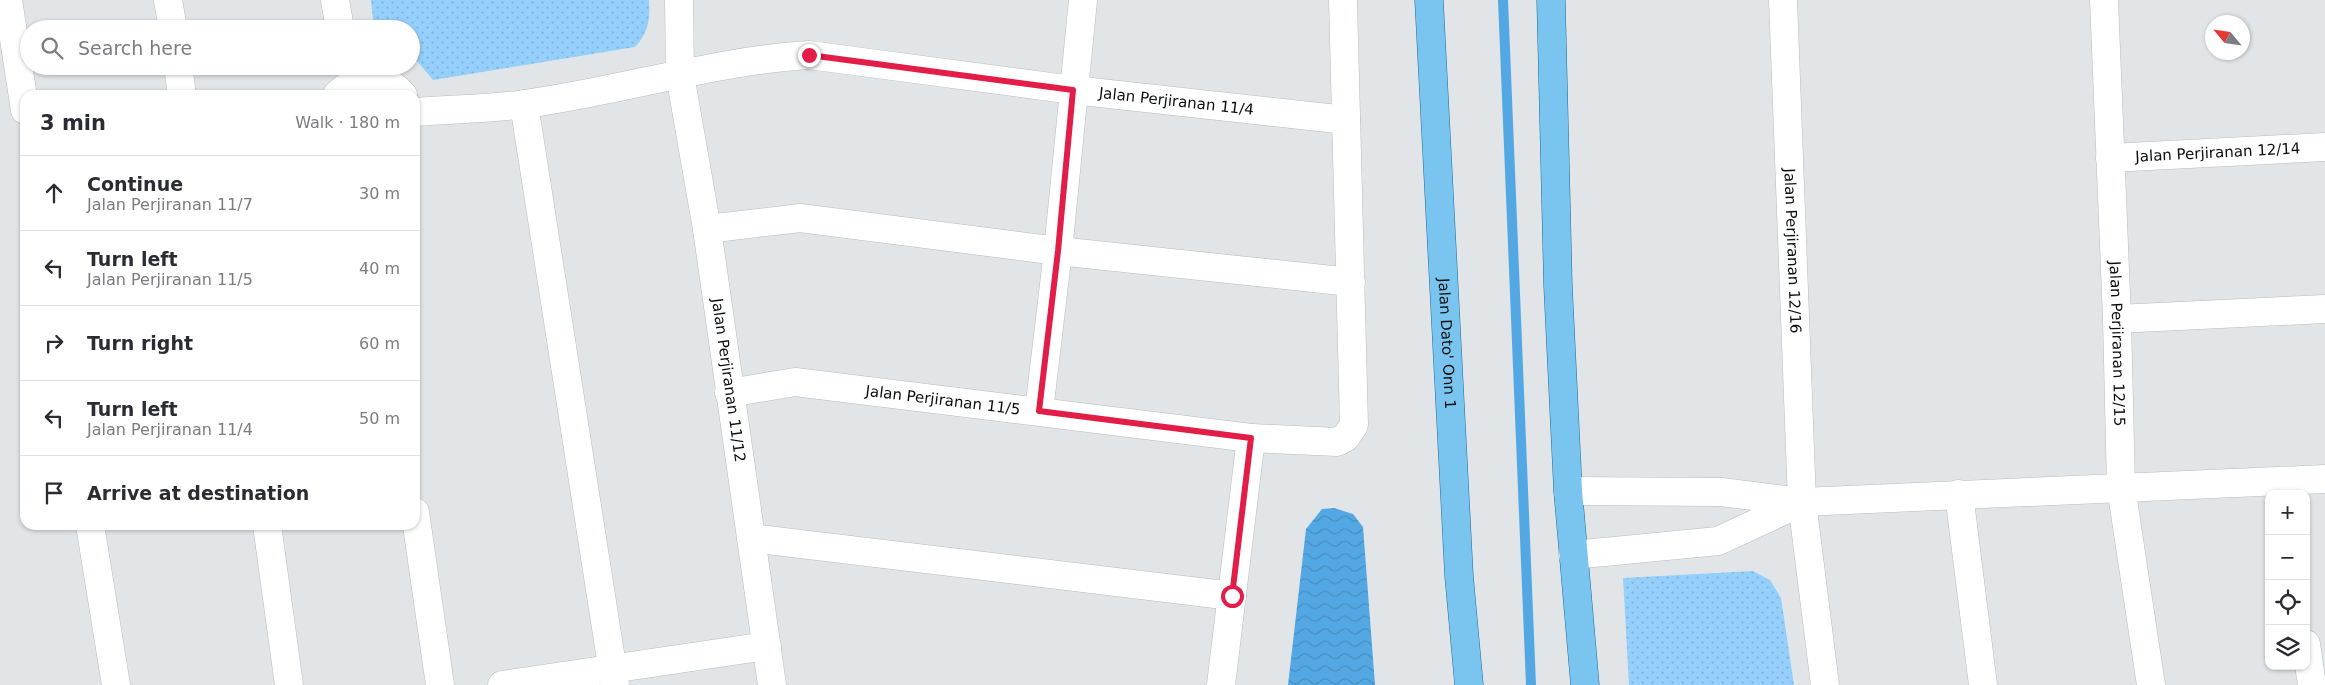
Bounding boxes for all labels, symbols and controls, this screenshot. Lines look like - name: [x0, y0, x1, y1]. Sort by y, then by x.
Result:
- north arrow: [2205, 15, 2250, 60]
- search box: [20, 20, 420, 75]
- icon: search: [38, 34, 66, 62]
- text: Search here: [78, 37, 192, 59]
- route end: [798, 44, 821, 67]
- street label: Jalan Perjiranan 11/4: [1097, 84, 1255, 119]
- text: 3 min: [40, 111, 106, 135]
- text: Walk · 180 m: [295, 113, 400, 132]
- street label: Jalan Perjiranan 12/14: [2134, 139, 2301, 166]
- street label: Jalan Perjiranan 12/16: [1780, 167, 1805, 334]
- text: Continue: [87, 173, 183, 195]
- icon: ahead: [40, 179, 68, 207]
- text: 30 m: [359, 184, 400, 203]
- text: Jalan Perjiranan 11/7: [87, 195, 253, 214]
- text: Turn left: [87, 248, 178, 270]
- icon: left: [40, 254, 68, 282]
- text: 40 m: [359, 259, 400, 278]
- street label: Jalan Perjiranan 12/15: [2106, 260, 2129, 427]
- text: Jalan Perjiranan 11/5: [87, 270, 253, 289]
- street label: Jalan Dato' Onn 1: [1434, 277, 1459, 410]
- street label: Jalan Perjiranan 11/12: [708, 296, 749, 463]
- icon: right: [40, 329, 68, 357]
- text: Turn right: [87, 332, 193, 354]
- text: 60 m: [359, 334, 400, 353]
- street label: Jalan Perjiranan 11/5: [864, 382, 1021, 419]
- text: Turn left: [87, 398, 178, 420]
- icon: left: [40, 404, 68, 432]
- text: 50 m: [359, 409, 400, 428]
- text: Jalan Perjiranan 11/4: [87, 420, 253, 439]
- icon: arrive: [40, 479, 68, 507]
- text: Arrive at destination: [87, 482, 309, 504]
- map controls: [2265, 490, 2310, 670]
- button: +: [2265, 490, 2310, 535]
- button: −: [2265, 535, 2310, 580]
- button: locate: [2265, 580, 2310, 625]
- route start: [1221, 585, 1244, 608]
- button: layers: [2265, 625, 2310, 670]

